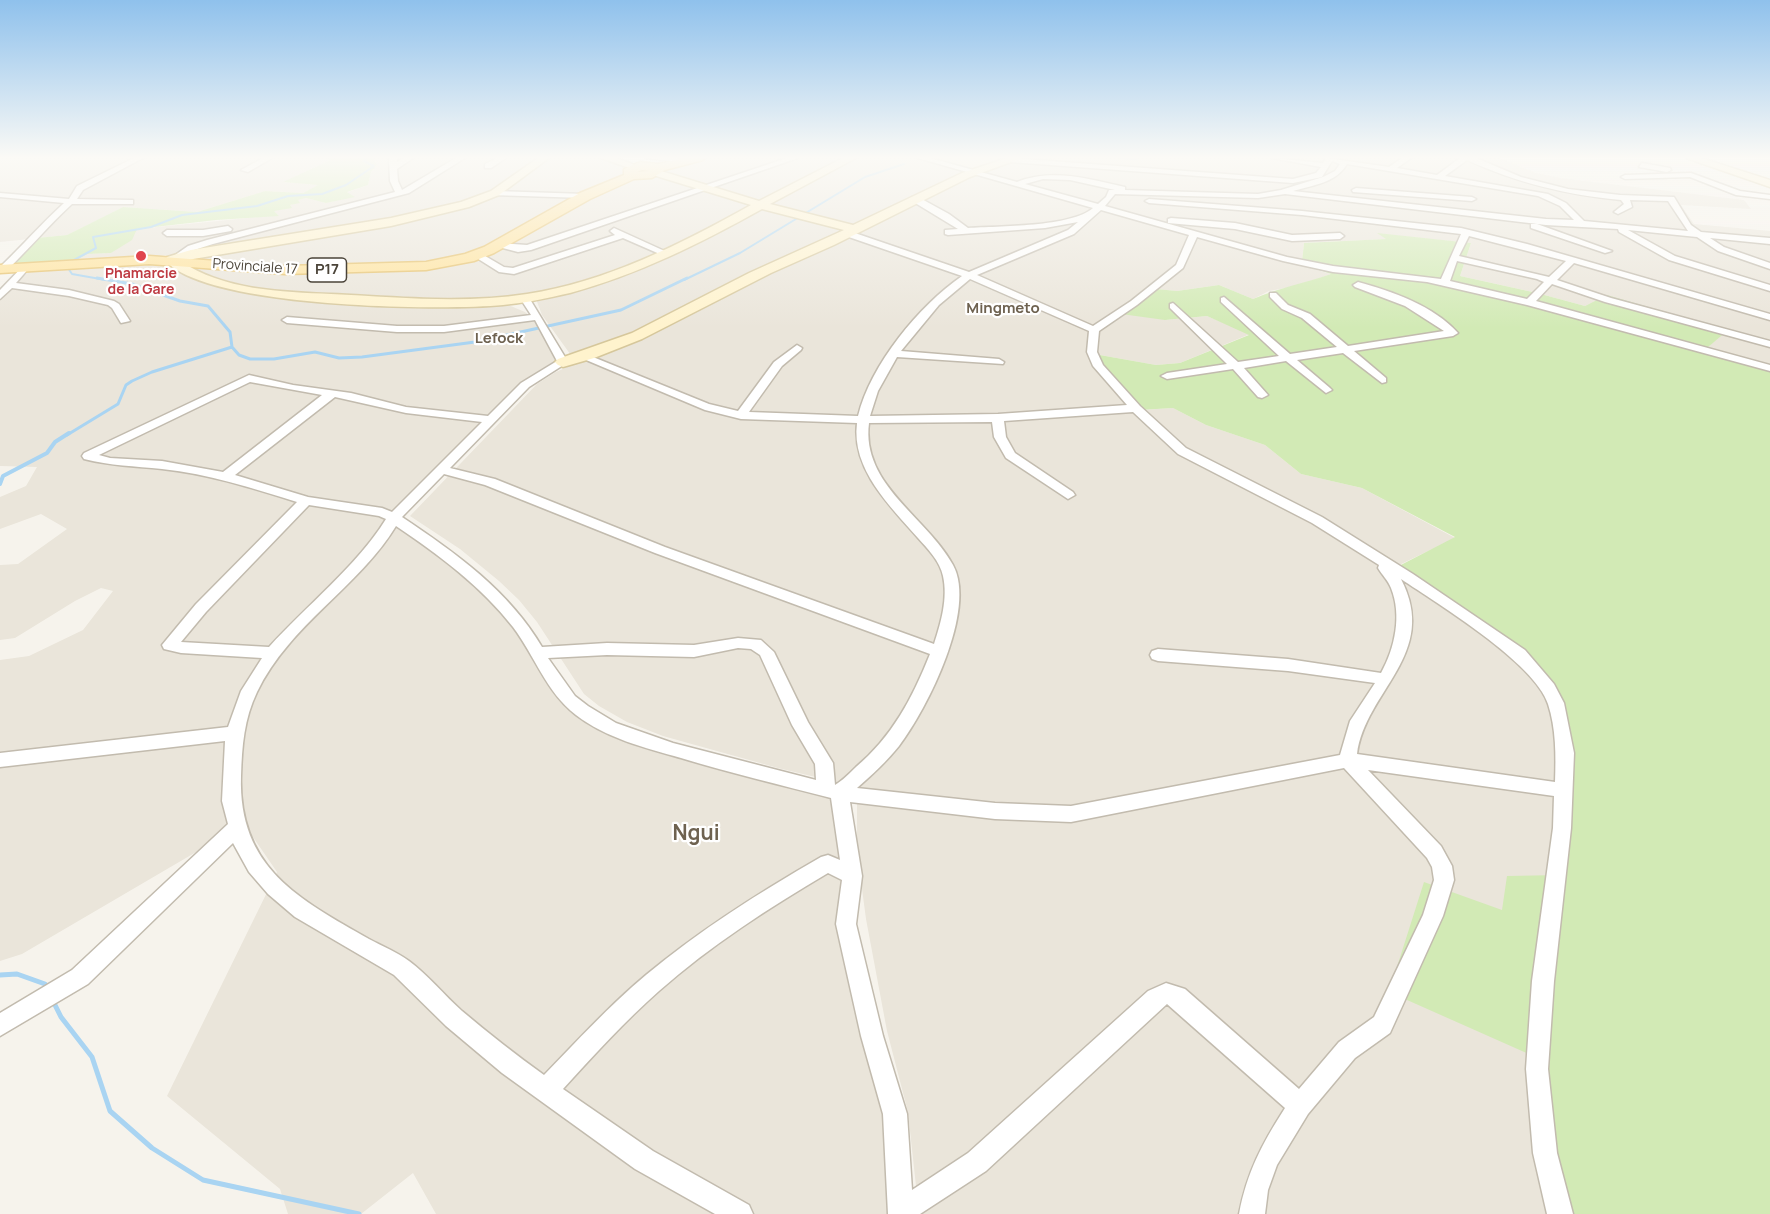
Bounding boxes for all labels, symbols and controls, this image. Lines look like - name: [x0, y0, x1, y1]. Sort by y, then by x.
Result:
- marker: Phamarcie de la Gare: [134, 249, 148, 263]
- street label: Provinciale 17: [212, 256, 298, 278]
- road number: P17: [308, 258, 346, 282]
- place label: Phamarcie de la Gare: [105, 266, 177, 298]
- district label: Mingmeto: [966, 300, 1040, 318]
- district label: Lefock: [475, 330, 523, 348]
- district label: Ngui: [672, 821, 720, 847]

